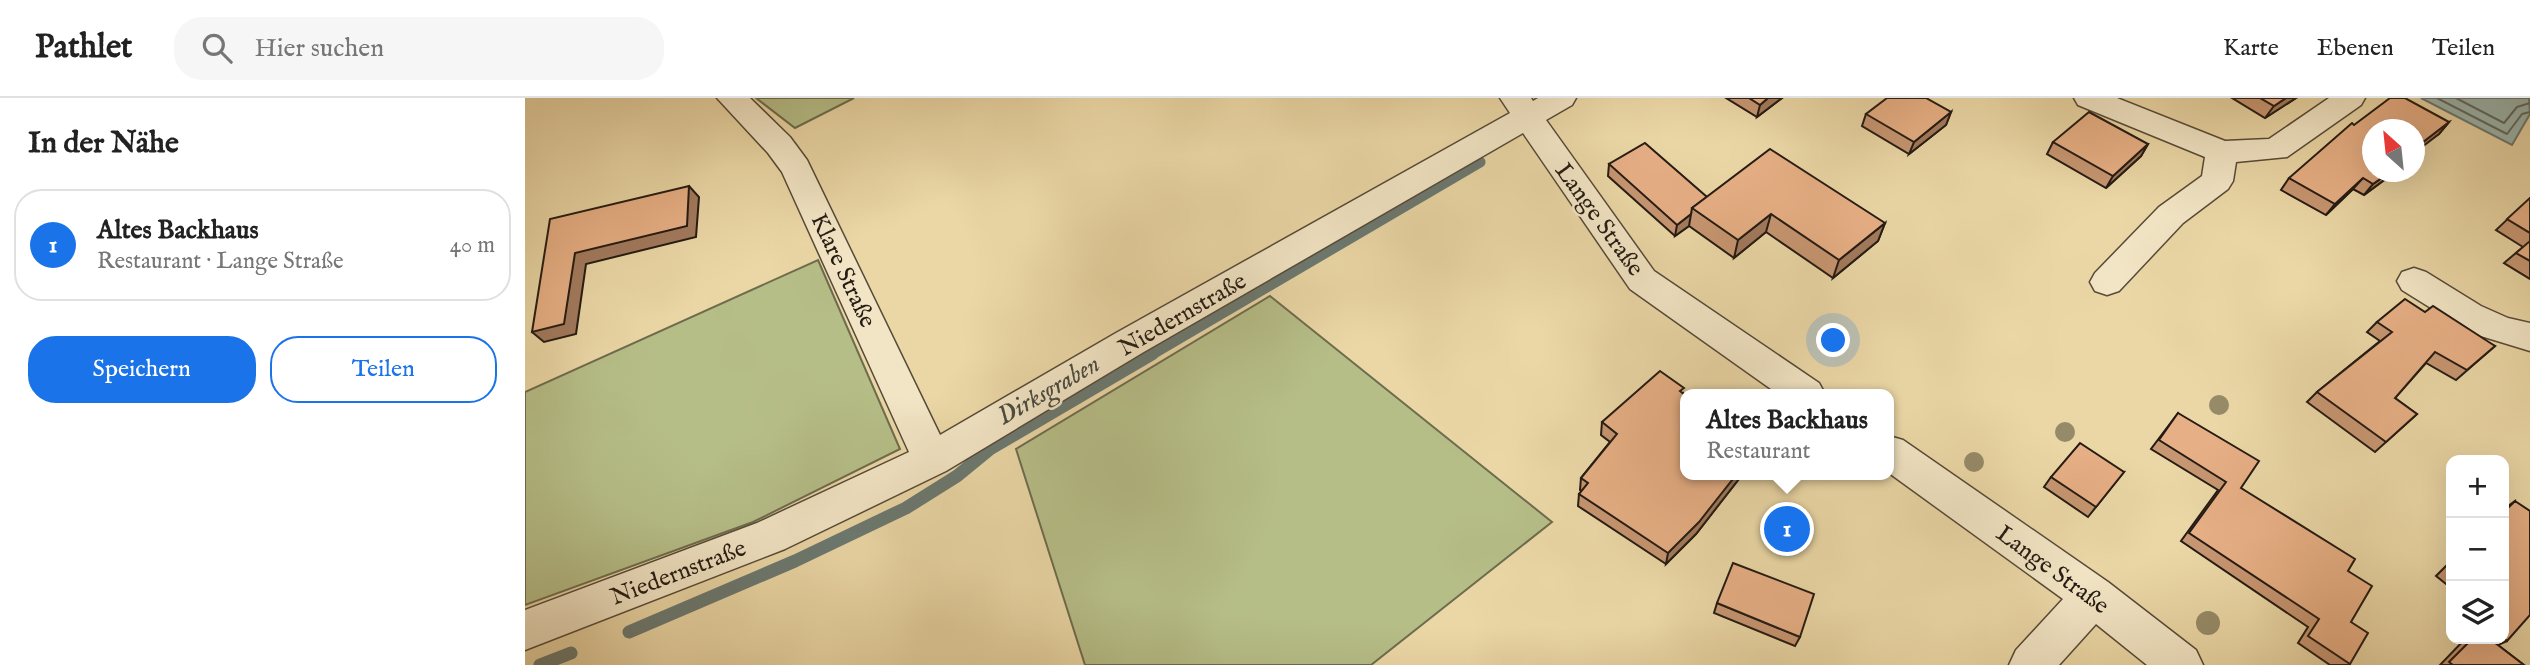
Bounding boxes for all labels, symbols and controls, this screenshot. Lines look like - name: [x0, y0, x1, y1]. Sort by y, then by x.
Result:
- search box: [174, 17, 664, 80]
- text: Pathlet: [35, 27, 132, 69]
- icon: search: [198, 29, 236, 67]
- text: Hier suchen: [254, 32, 384, 65]
- text: Karte: [2223, 33, 2279, 64]
- text: Ebenen: [2317, 33, 2394, 64]
- text: Teilen: [2432, 33, 2495, 64]
- north arrow: [2362, 119, 2425, 182]
- text: In der Nähe: [28, 125, 179, 163]
- street label: Lange Straße: [1547, 157, 1650, 283]
- street label: Klare Straße: [803, 209, 883, 333]
- text: Altes Backhaus: [97, 214, 259, 247]
- text: 1: [49, 231, 57, 260]
- text: 40 m: [450, 231, 495, 260]
- text: Restaurant · Lange Straße: [97, 247, 343, 276]
- street label: Niedernstraße: [1113, 266, 1252, 364]
- your location: [1816, 323, 1850, 357]
- button: Speichern: [28, 336, 256, 403]
- button: Teilen: [270, 336, 497, 403]
- water label: Dirksgraben: [991, 348, 1107, 434]
- popup: [1680, 389, 1894, 480]
- text: Altes Backhaus: [1706, 404, 1868, 437]
- text: Restaurant: [1706, 437, 1810, 466]
- map controls: [2446, 455, 2509, 644]
- button: +: [2446, 455, 2509, 518]
- pin: 1: [1764, 503, 1810, 555]
- button: −: [2446, 518, 2509, 581]
- street label: Lange Straße: [1989, 519, 2115, 622]
- street label: Niedernstraße: [606, 533, 751, 613]
- button: layers: [2446, 581, 2509, 644]

